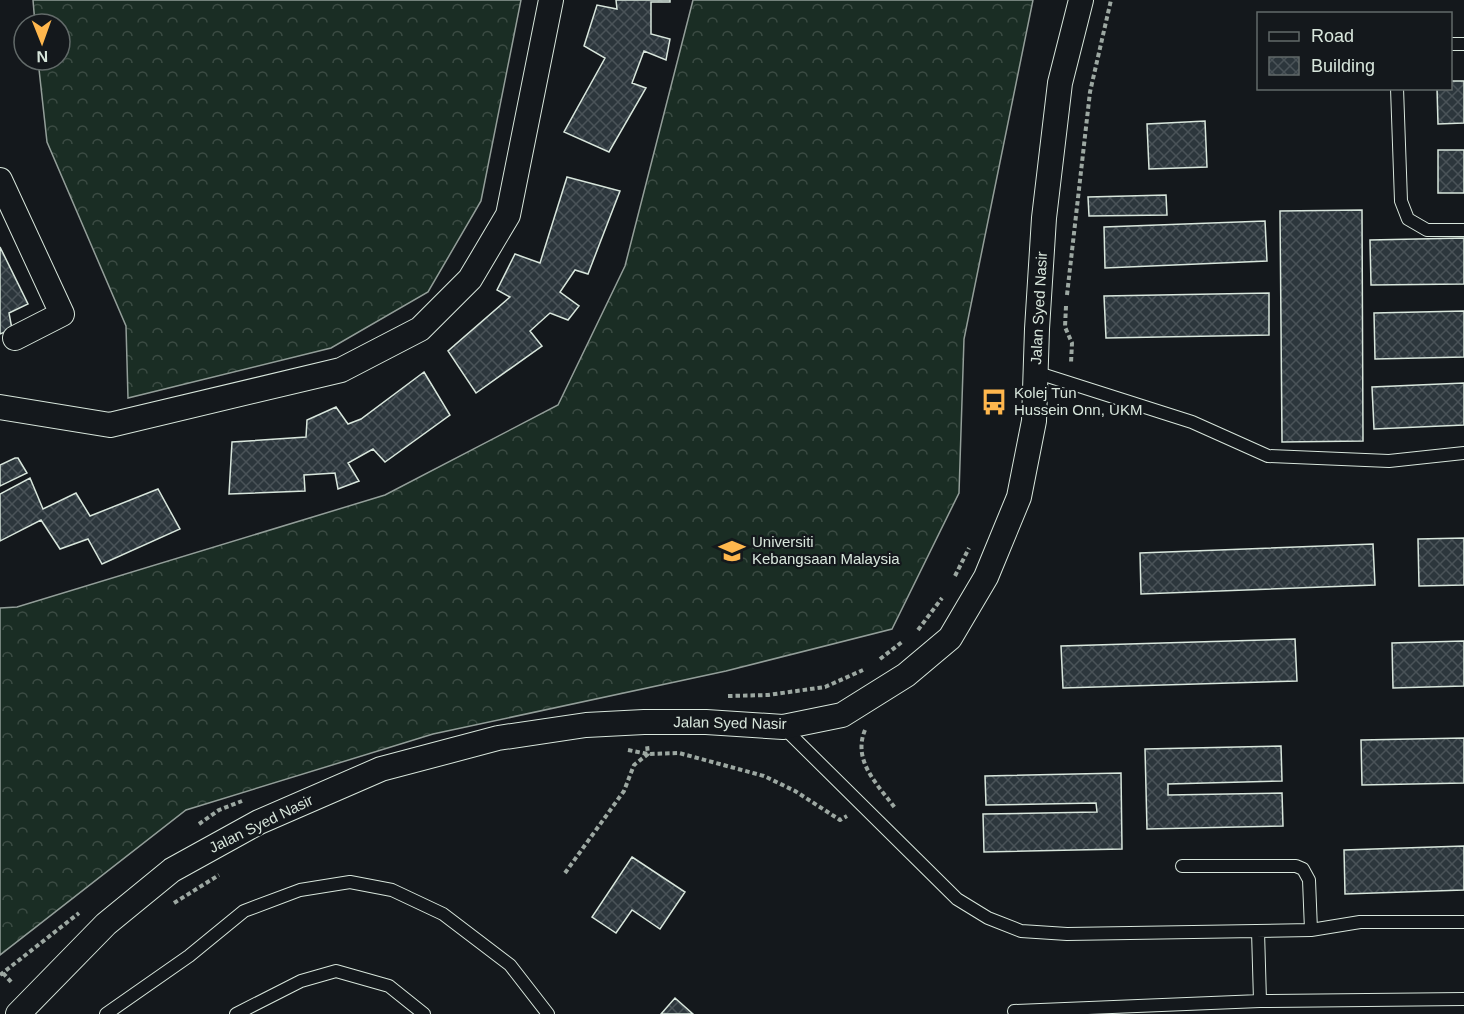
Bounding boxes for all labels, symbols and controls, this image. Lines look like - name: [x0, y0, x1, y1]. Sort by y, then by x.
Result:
- north arrow: [12, 12, 72, 72]
- legend: [1257, 12, 1452, 90]
- text: Road: [1311, 26, 1354, 46]
- text: N: [36, 48, 48, 65]
- text: Building: [1311, 56, 1375, 76]
- street label: Jalan Syed Nasir: [1027, 251, 1050, 365]
- place label: Kolej Tun Hussein Onn, UKM: [1014, 384, 1142, 418]
- bus stop icon: Kolej Tun Hussein Onn, UKM: [979, 387, 1009, 417]
- place label: Universiti Kebangsaan Malaysia: [752, 533, 900, 567]
- school or university icon: Universiti Kebangsaan Malaysia: [717, 536, 747, 566]
- street label: Jalan Syed Nasir: [673, 713, 787, 732]
- street label: Jalan Syed Nasir: [206, 791, 315, 856]

